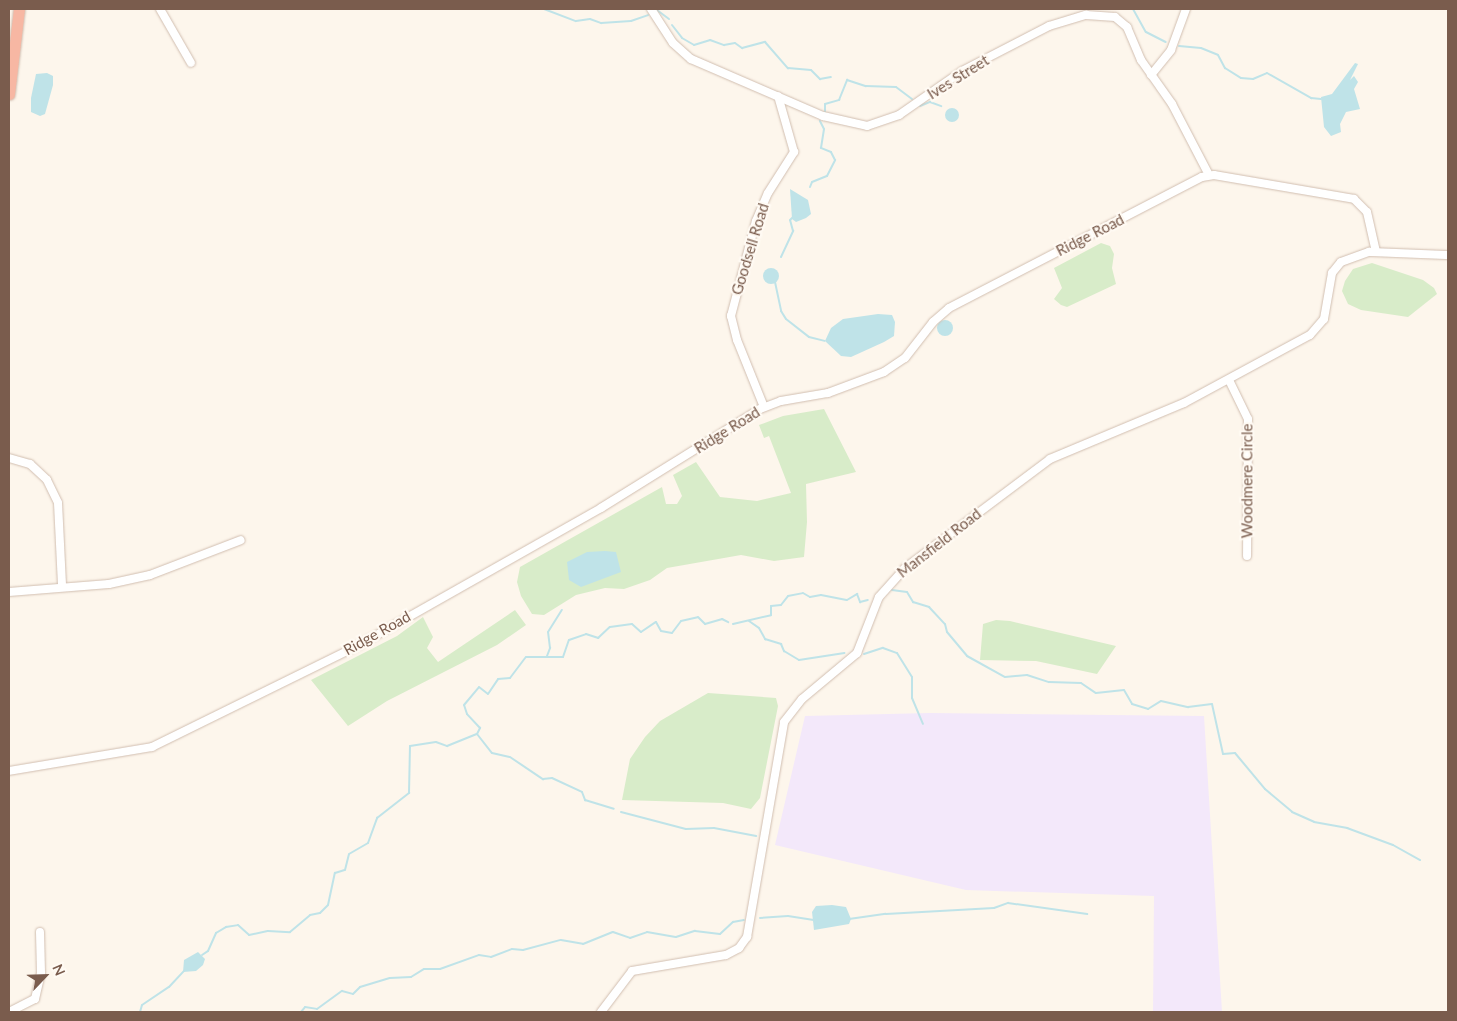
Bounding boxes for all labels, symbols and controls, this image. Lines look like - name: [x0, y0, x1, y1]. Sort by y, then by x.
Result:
- street label: Ives Street: [924, 51, 992, 103]
- street label: Goodsell Road: [728, 201, 772, 297]
- street label: Ridge Road: [1053, 210, 1127, 260]
- street label: Ridge Road: [691, 403, 763, 457]
- street label: Woodmere Circle: [1238, 424, 1256, 538]
- street label: Mansfield Road: [893, 505, 985, 581]
- street label: Ridge Road: [340, 607, 414, 659]
- north arrow: [20, 951, 70, 1001]
- text: N: [49, 961, 69, 978]

